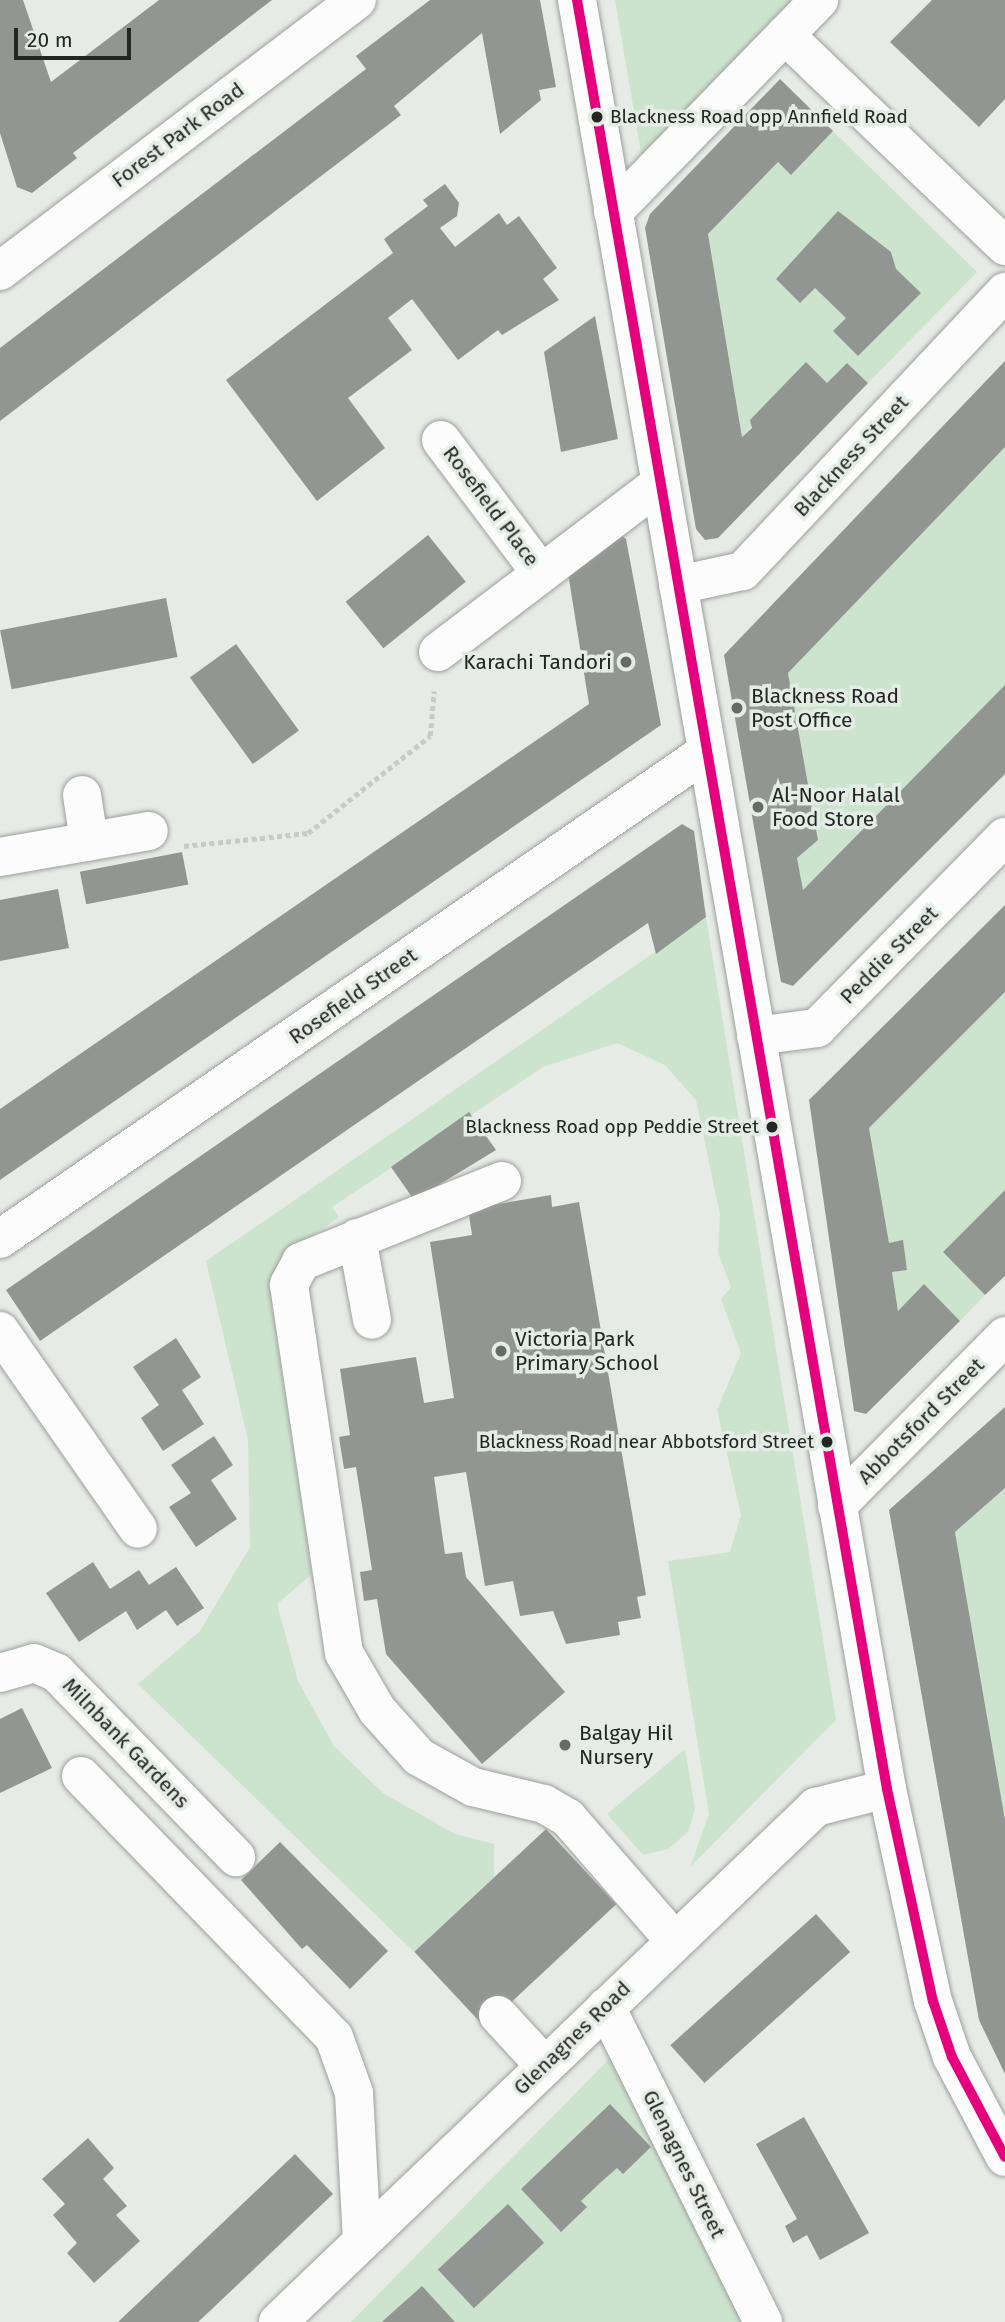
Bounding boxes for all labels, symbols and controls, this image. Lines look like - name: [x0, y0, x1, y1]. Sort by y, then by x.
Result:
- scale bar: [18, 14, 135, 58]
- text: 20 m: [27, 27, 73, 53]
- street label: Forest Park Road: [107, 77, 249, 193]
- place label: Blackness Road opp Annfield Road: [610, 106, 908, 128]
- marker: Blackness Road opp Annfield Road: [590, 110, 604, 124]
- street label: Blackness Street: [788, 390, 914, 522]
- street label: Rosefield Place: [438, 441, 544, 571]
- place label: Karachi Tandori: [463, 649, 612, 675]
- marker: Karachi Tandori: [618, 654, 634, 670]
- place label: Blackness Road Post Office: [751, 683, 899, 733]
- marker: Blackness Road Post Office: [729, 700, 745, 716]
- place label: Al-Noor Halal Food Store: [772, 782, 900, 832]
- marker: Al-Noor Halal Food Store: [750, 799, 766, 815]
- street label: Peddie Street: [835, 901, 943, 1009]
- street label: Rosefield Street: [284, 942, 422, 1050]
- place label: Blackness Road opp Peddie Street: [465, 1116, 759, 1138]
- marker: Blackness Road opp Peddie Street: [765, 1120, 779, 1134]
- place label: Victoria Park Primary School: [515, 1326, 659, 1376]
- marker: Victoria Park Primary School: [493, 1343, 509, 1359]
- street label: Abbotsford Street: [853, 1353, 989, 1489]
- place label: Blackness Road near Abbotsford Street: [479, 1431, 814, 1453]
- marker: Blackness Road near Abbotsford Street: [820, 1435, 834, 1449]
- street label: Milnbank Gardens: [57, 1673, 195, 1813]
- place label: Balgay Hil Nursery: [579, 1720, 673, 1770]
- marker: Balgay Hil Nursery: [557, 1737, 573, 1753]
- street label: Glenagnes Road: [508, 1976, 636, 2100]
- street label: Glenagnes Street: [637, 2086, 731, 2242]

